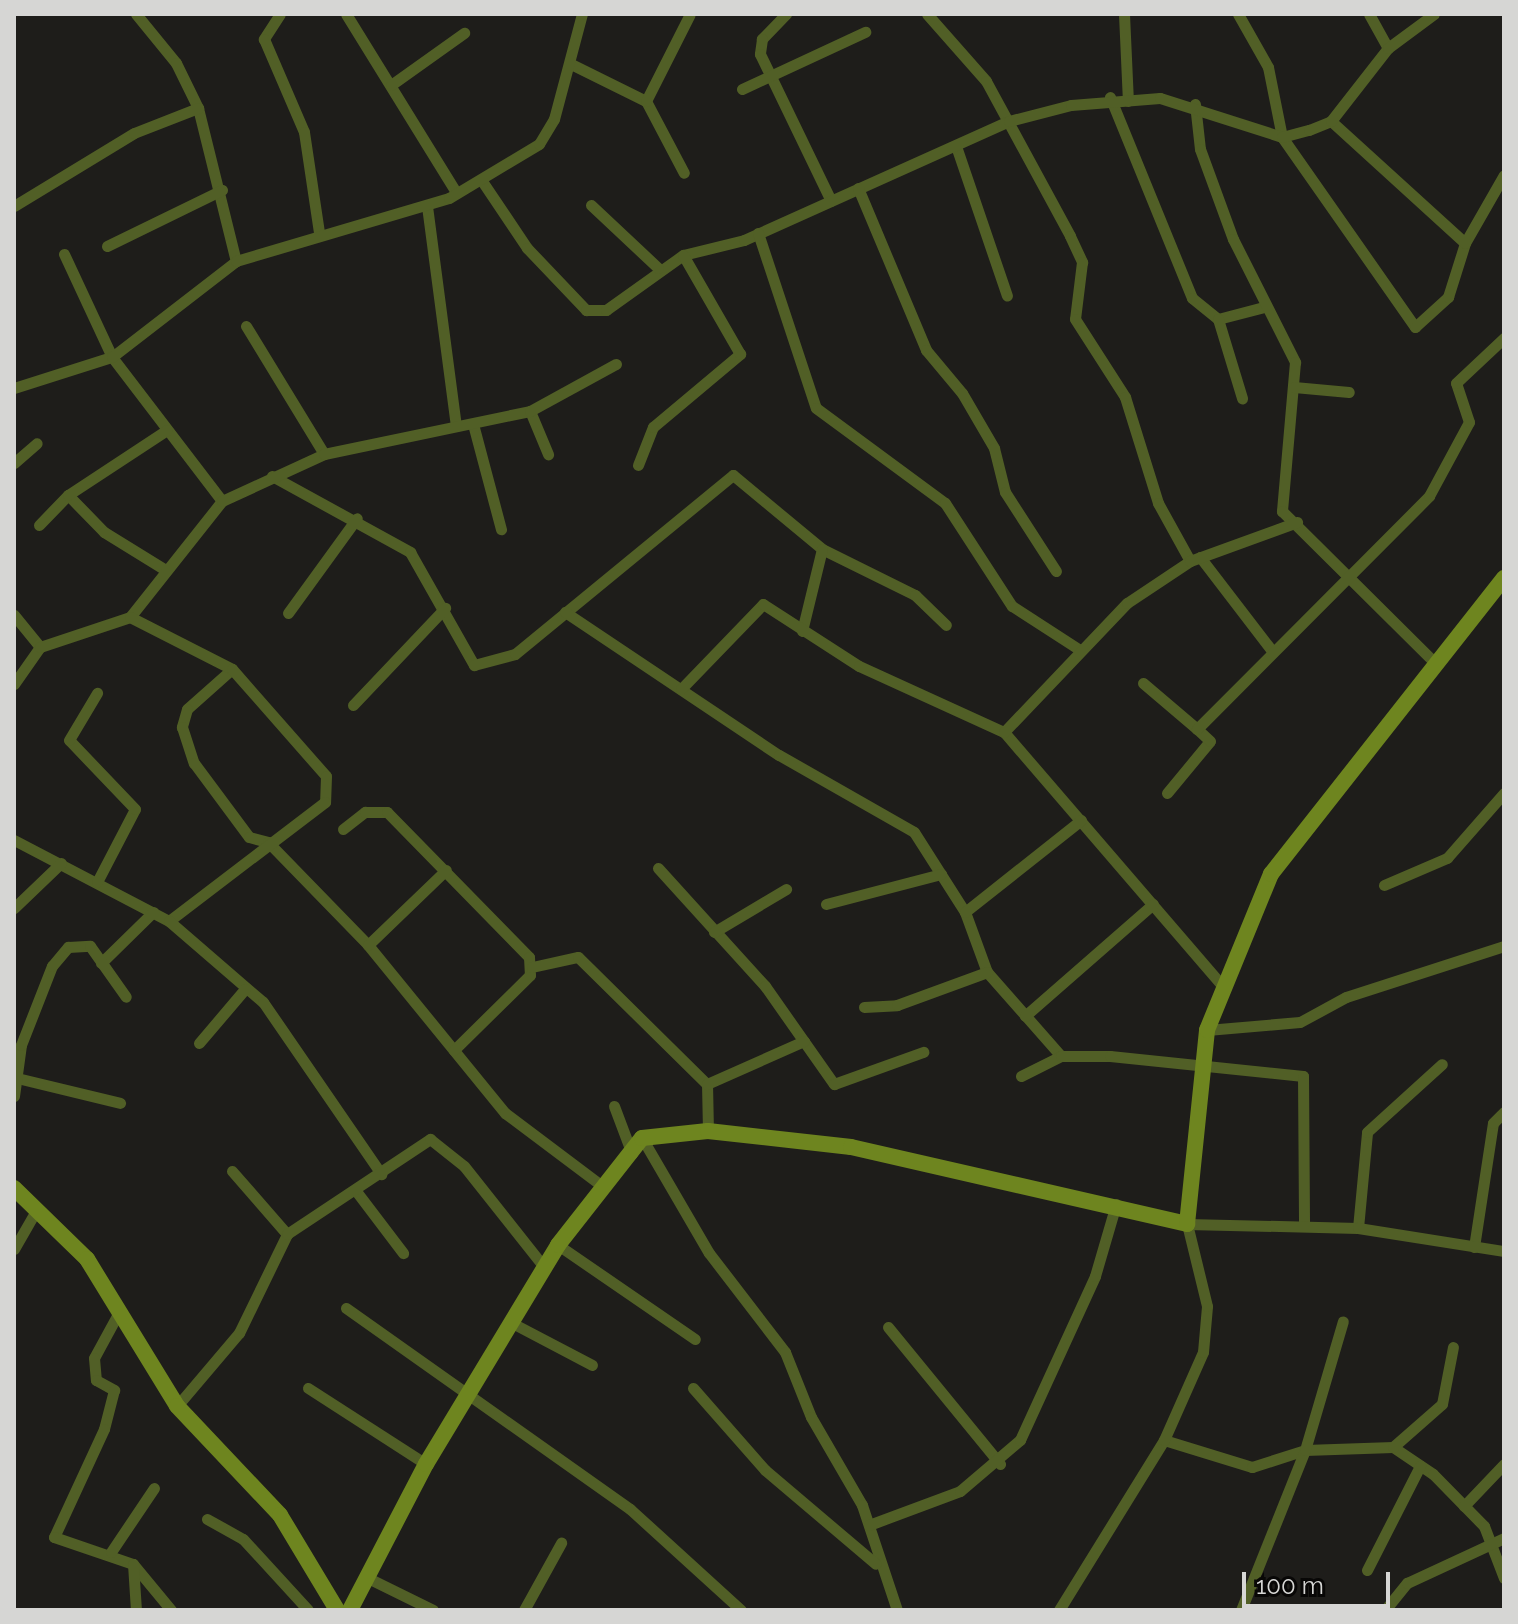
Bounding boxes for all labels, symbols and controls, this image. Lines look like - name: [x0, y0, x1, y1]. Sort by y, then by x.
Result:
- scale bar: [1246, 1556, 1394, 1606]
- text: 100 m: [1256, 1571, 1324, 1600]

